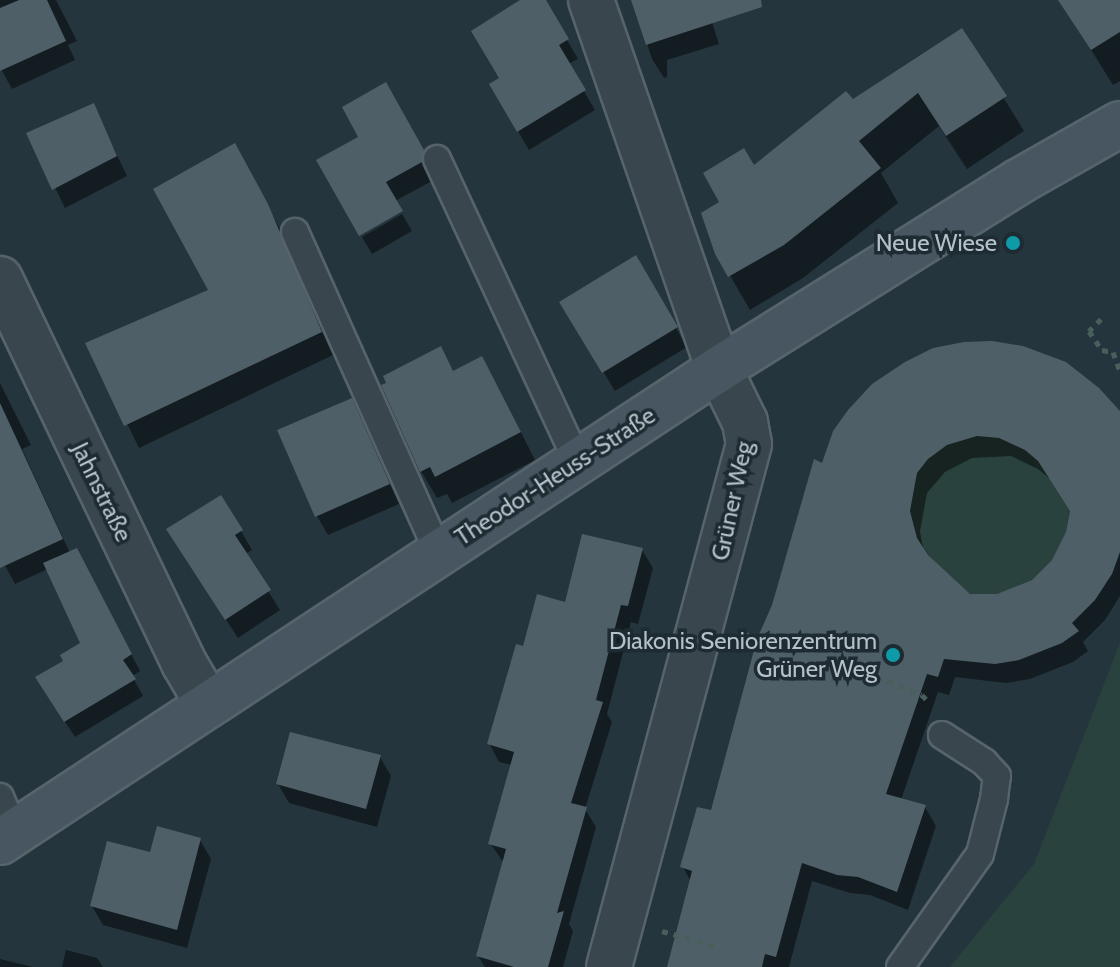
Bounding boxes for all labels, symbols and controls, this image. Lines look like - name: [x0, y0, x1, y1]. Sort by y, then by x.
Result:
- place label: Neue Wiese: [876, 229, 997, 257]
- marker: Neue Wiese: [1004, 234, 1022, 252]
- street label: Theodor-Heuss-Straße: [450, 401, 660, 551]
- street label: Jahnstraße: [66, 438, 138, 546]
- street label: Grüner Weg: [705, 439, 759, 563]
- place label: Diakonis Seniorenzentrum Grüner Weg: [609, 627, 877, 683]
- marker: Diakonis Seniorenzentrum Grüner Weg: [884, 646, 902, 664]

